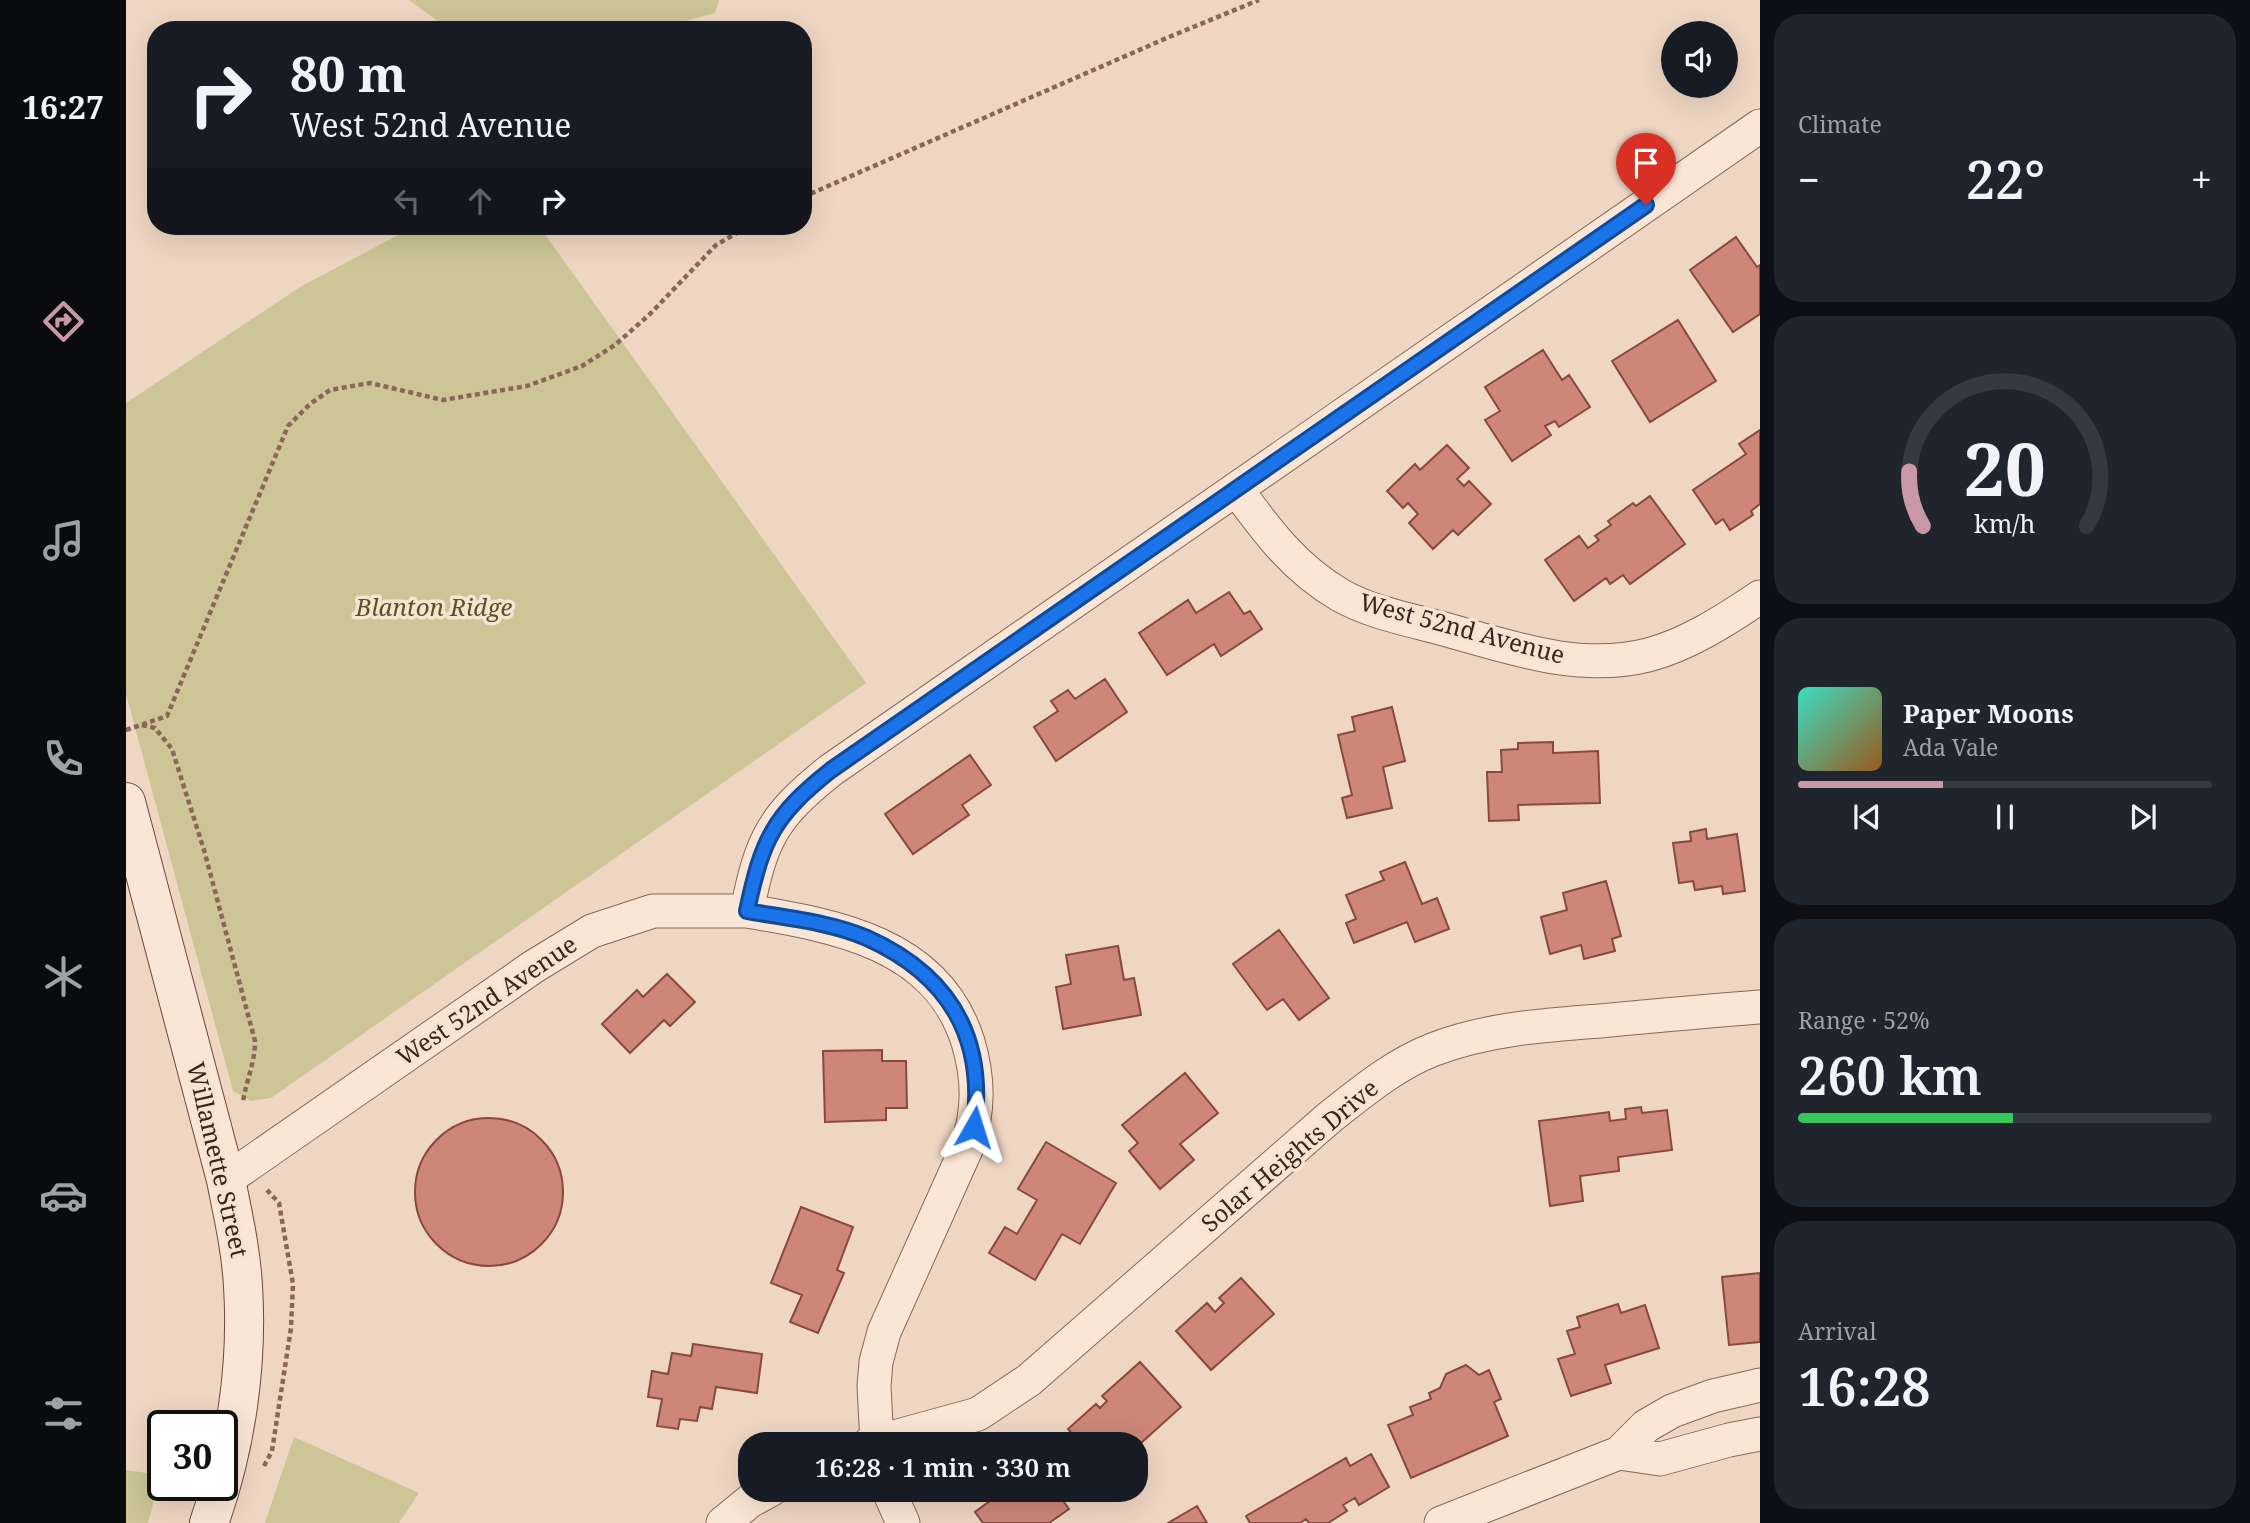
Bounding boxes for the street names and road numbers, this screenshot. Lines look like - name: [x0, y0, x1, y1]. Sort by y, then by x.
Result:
- street label: West 52nd Avenue: [1356, 584, 1569, 671]
- street label: West 52nd Avenue: [389, 927, 583, 1072]
- street label: Willamette Street: [180, 1059, 257, 1261]
- street label: Solar Heights Drive: [1193, 1071, 1385, 1239]

